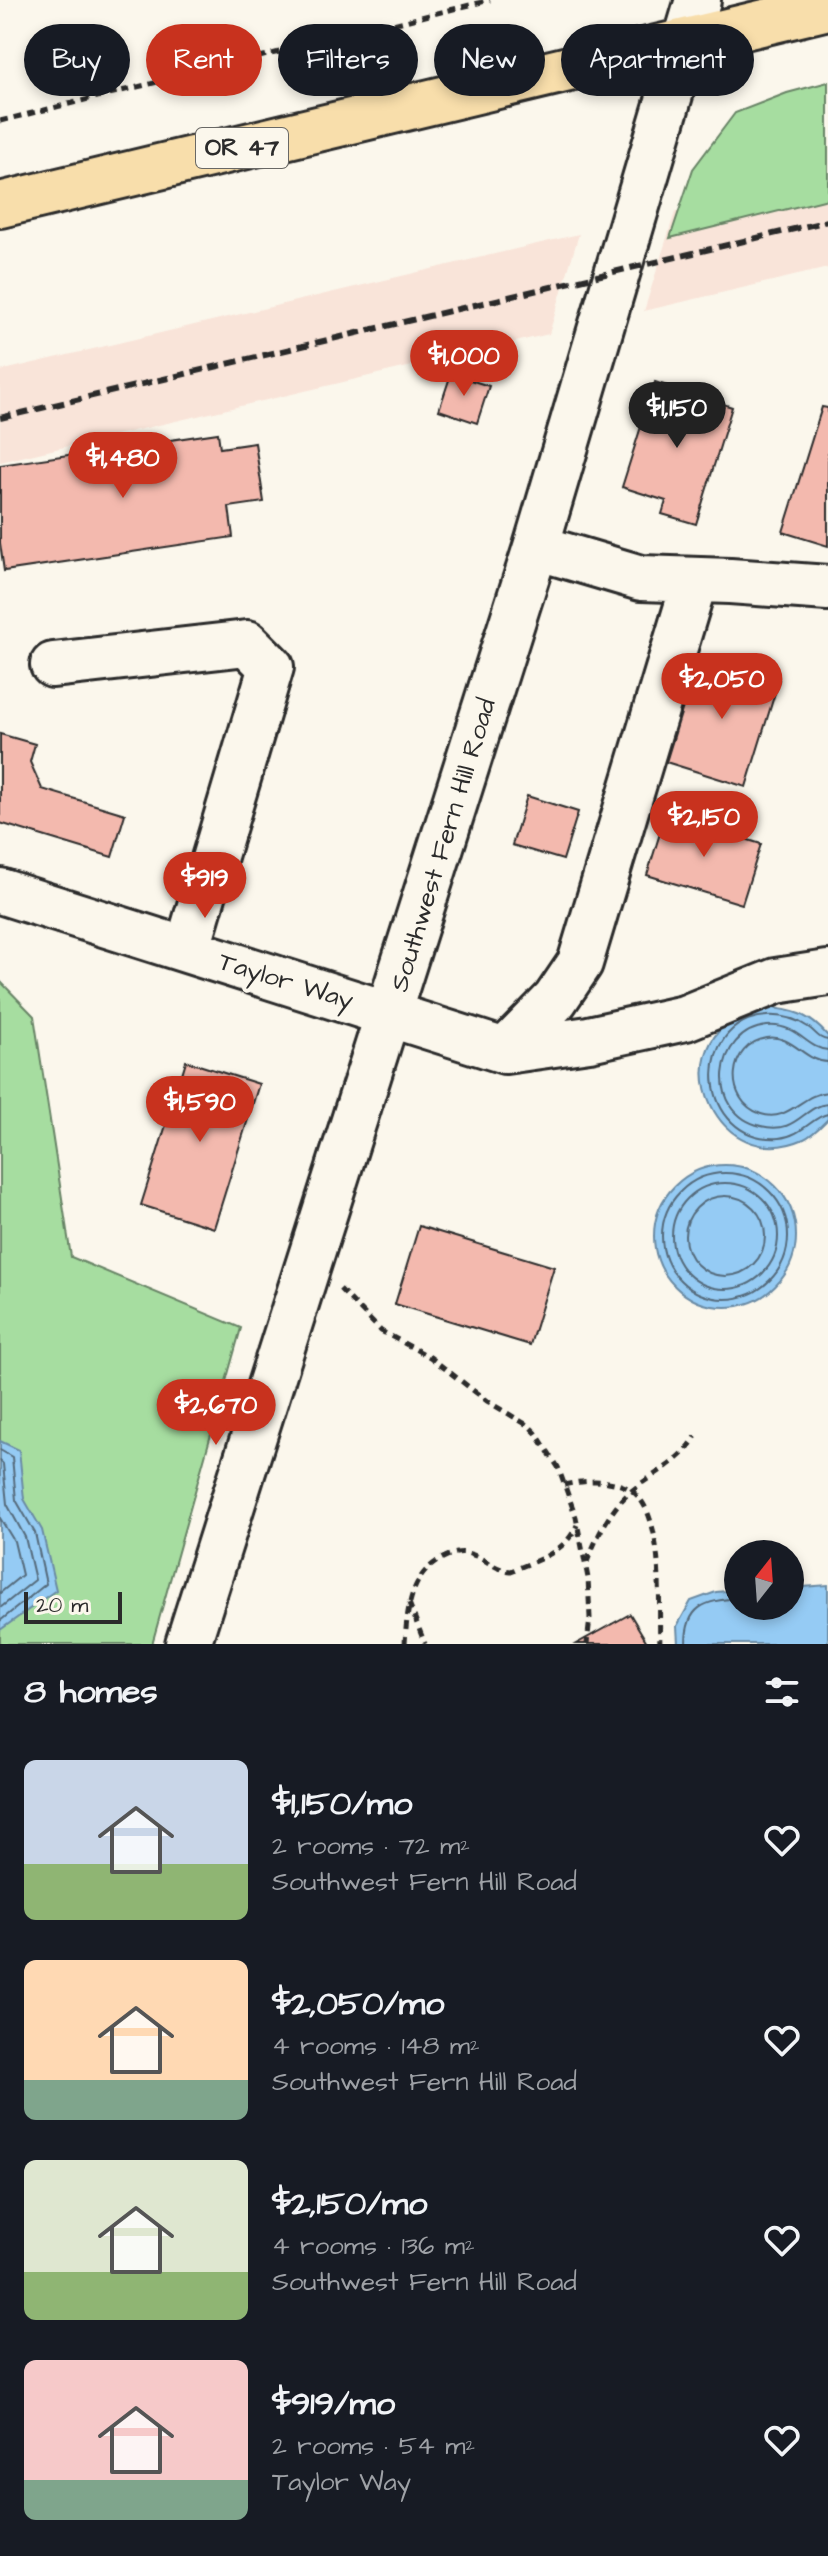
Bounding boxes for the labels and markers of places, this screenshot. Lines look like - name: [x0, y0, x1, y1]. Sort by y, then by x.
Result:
- pin: $1,000: [399, 330, 529, 398]
- pin: $1,150: [612, 382, 742, 450]
- pin: $1,480: [58, 432, 188, 500]
- pin: $2,050: [657, 653, 787, 721]
- pin: $2,150: [639, 791, 769, 859]
- pin: $919: [158, 852, 252, 920]
- pin: $1,590: [135, 1076, 265, 1144]
- pin: $2,670: [151, 1379, 281, 1447]

